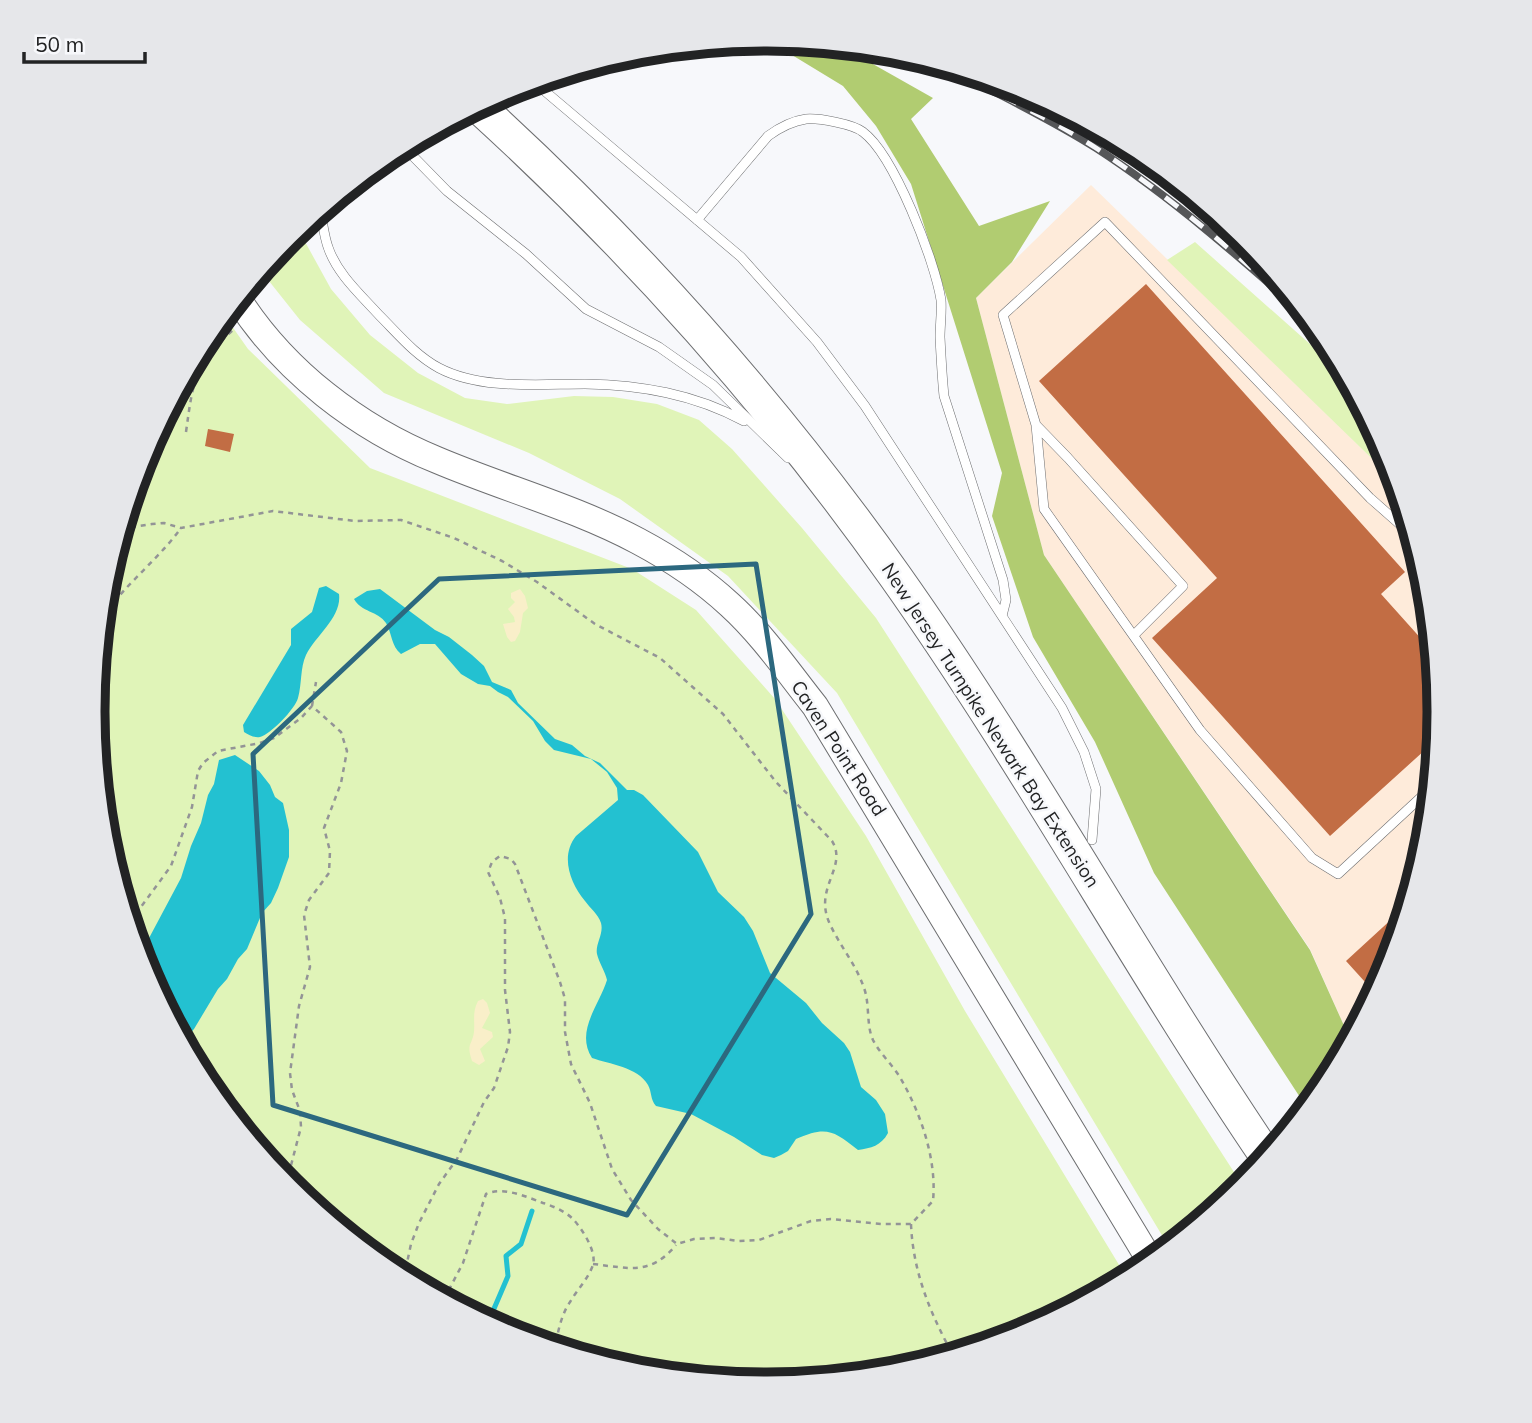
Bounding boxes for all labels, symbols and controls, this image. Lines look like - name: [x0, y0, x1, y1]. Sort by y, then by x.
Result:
- scale bar: [24, 21, 145, 65]
- text: 50 m: [35, 31, 84, 57]
- street label: New Jersey Turnpike Newark Bay Extension: [877, 558, 1105, 892]
- street label: Caven Point Road: [786, 676, 892, 820]

